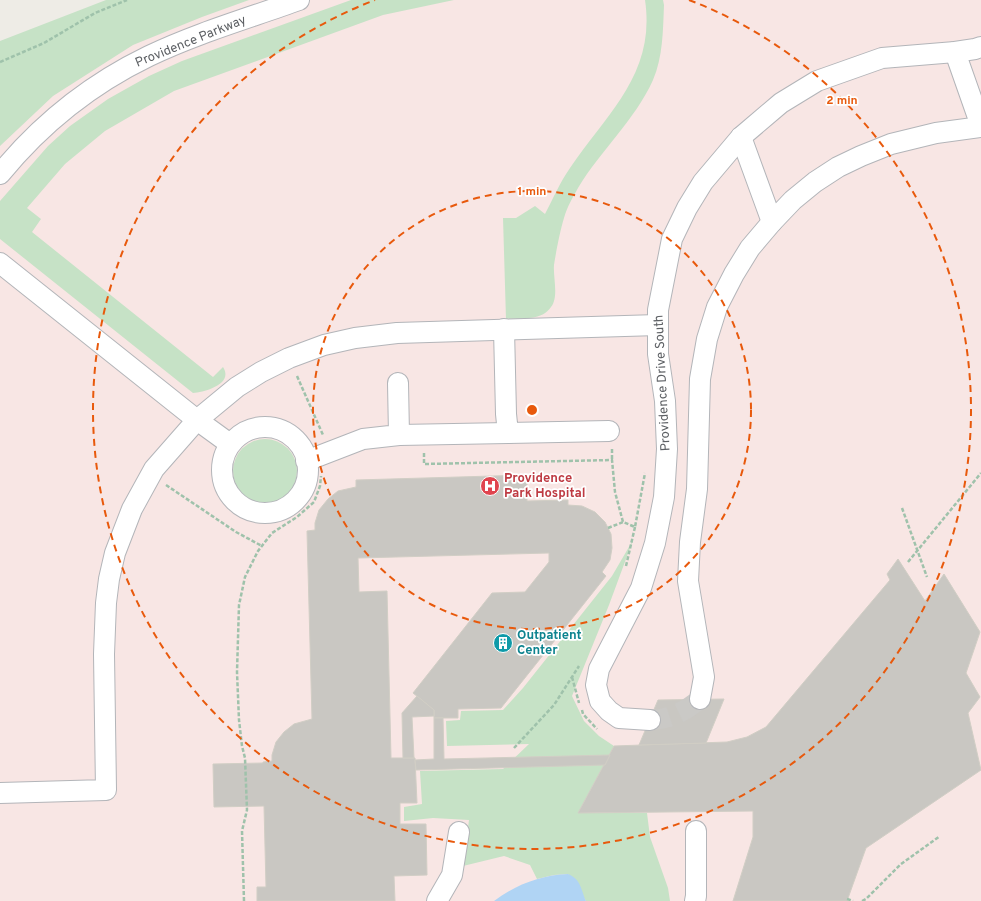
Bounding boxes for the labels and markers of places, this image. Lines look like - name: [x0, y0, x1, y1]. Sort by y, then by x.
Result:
- centre of rings: [525, 403, 539, 417]
- place label: Providence Park Hospital: [504, 471, 585, 502]
- hospital icon: Providence Park Hospital: [479, 475, 501, 497]
- place label: Outpatient Center: [517, 628, 582, 659]
- building icon: Outpatient Center: [492, 632, 514, 654]

